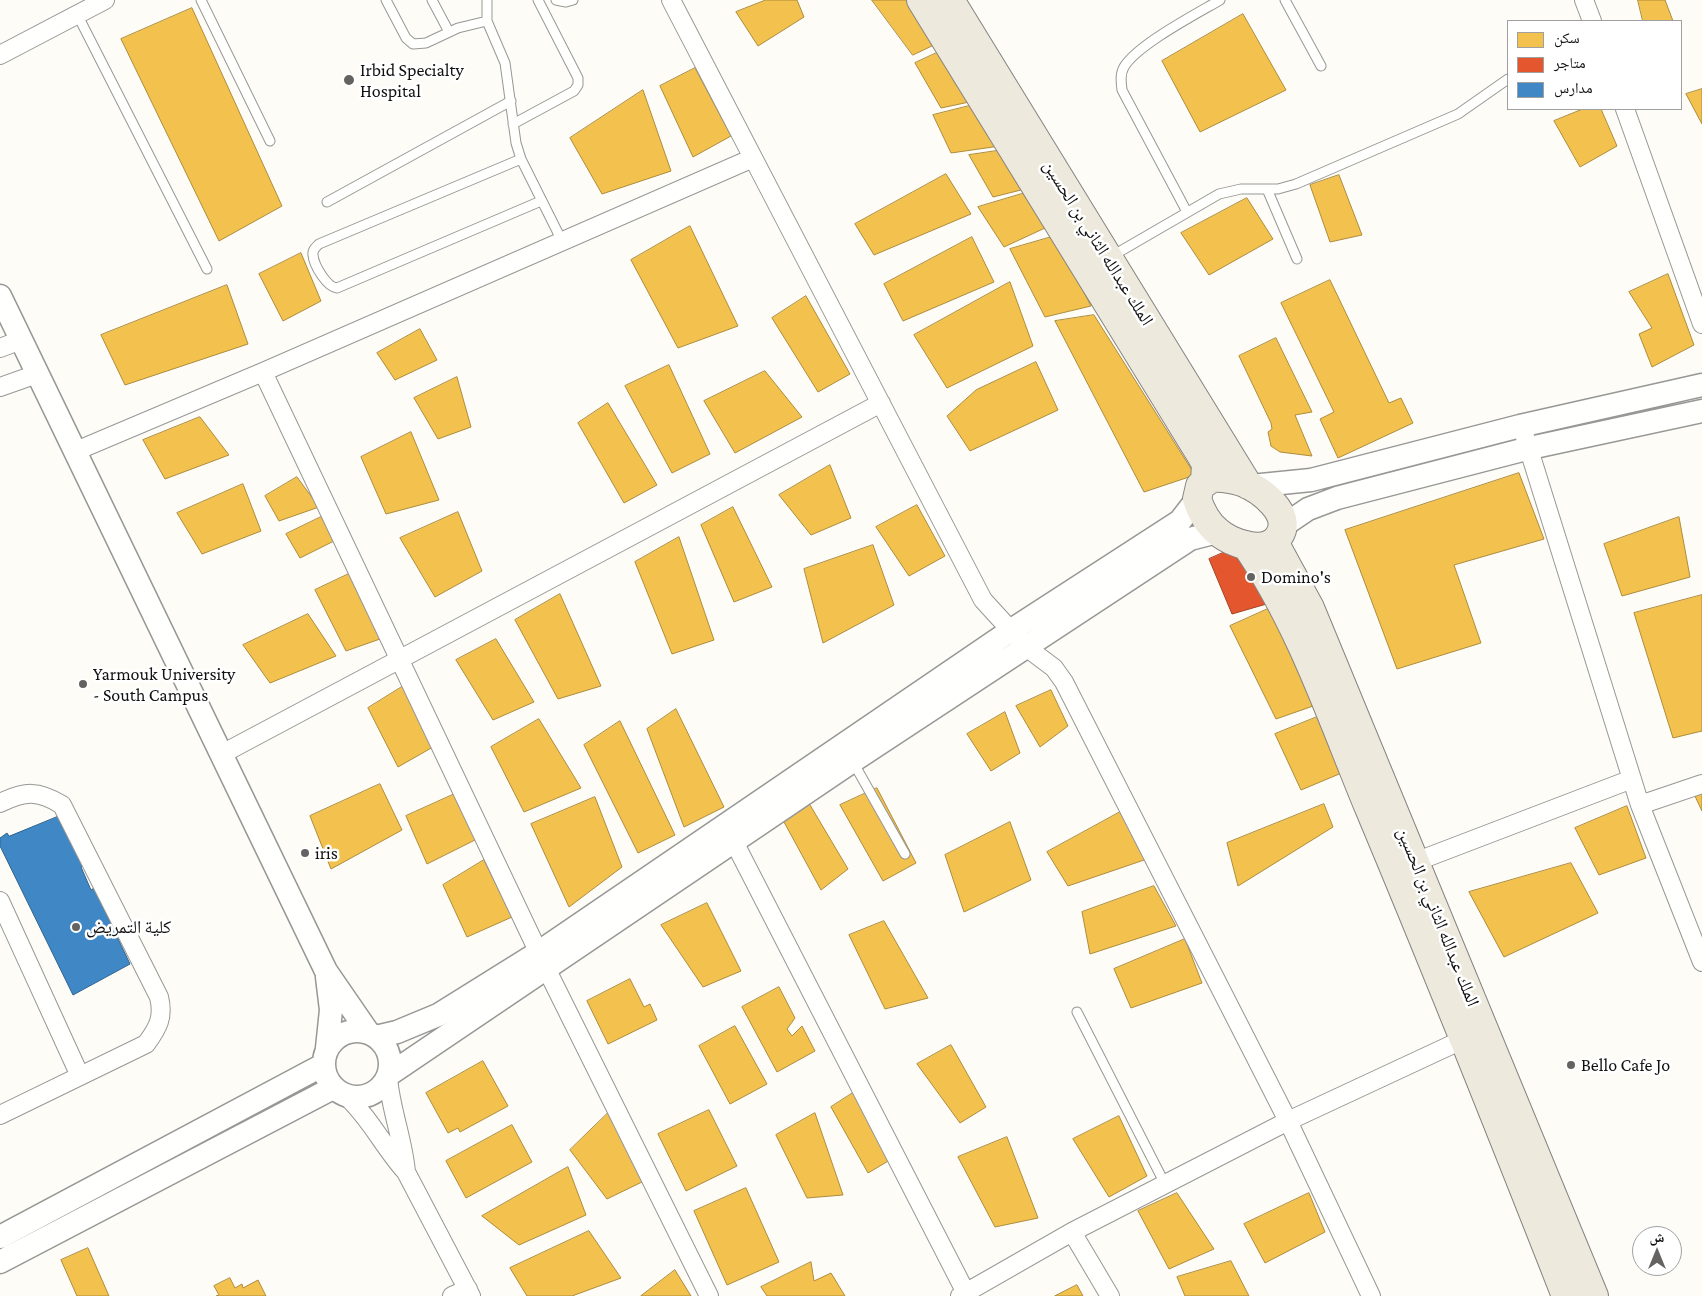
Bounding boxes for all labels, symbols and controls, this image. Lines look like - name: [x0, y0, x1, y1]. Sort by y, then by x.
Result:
- legend: [1507, 20, 1682, 110]
- text: سكن: [1554, 30, 1580, 46]
- text: متاجر: [1554, 55, 1586, 71]
- place label: Irbid Specialty Hospital: [360, 59, 464, 102]
- marker: Irbid Specialty Hospital: [342, 73, 356, 87]
- text: مدارس: [1554, 80, 1593, 96]
- street label: الملك عبدالله الثاني بن الحسين: [1038, 156, 1158, 330]
- place label: Domino's: [1261, 566, 1331, 588]
- marker: Domino's: [1245, 571, 1257, 583]
- place label: Yarmouk University - South Campus: [93, 663, 235, 706]
- marker: Yarmouk University - South Campus: [77, 678, 89, 690]
- street label: الملك عبدالله الثاني بن الحسين: [1392, 824, 1484, 1010]
- place label: iris: [315, 842, 338, 864]
- marker: iris: [299, 847, 311, 859]
- place label: كلية التمريض: [86, 916, 171, 938]
- marker: كلية التمريض: [70, 921, 82, 933]
- place label: Bello Cafe Jo: [1581, 1054, 1670, 1076]
- marker: Bello Cafe Jo: [1565, 1059, 1577, 1071]
- north arrow: [1632, 1226, 1682, 1276]
- text: ش: [1650, 1229, 1664, 1245]

